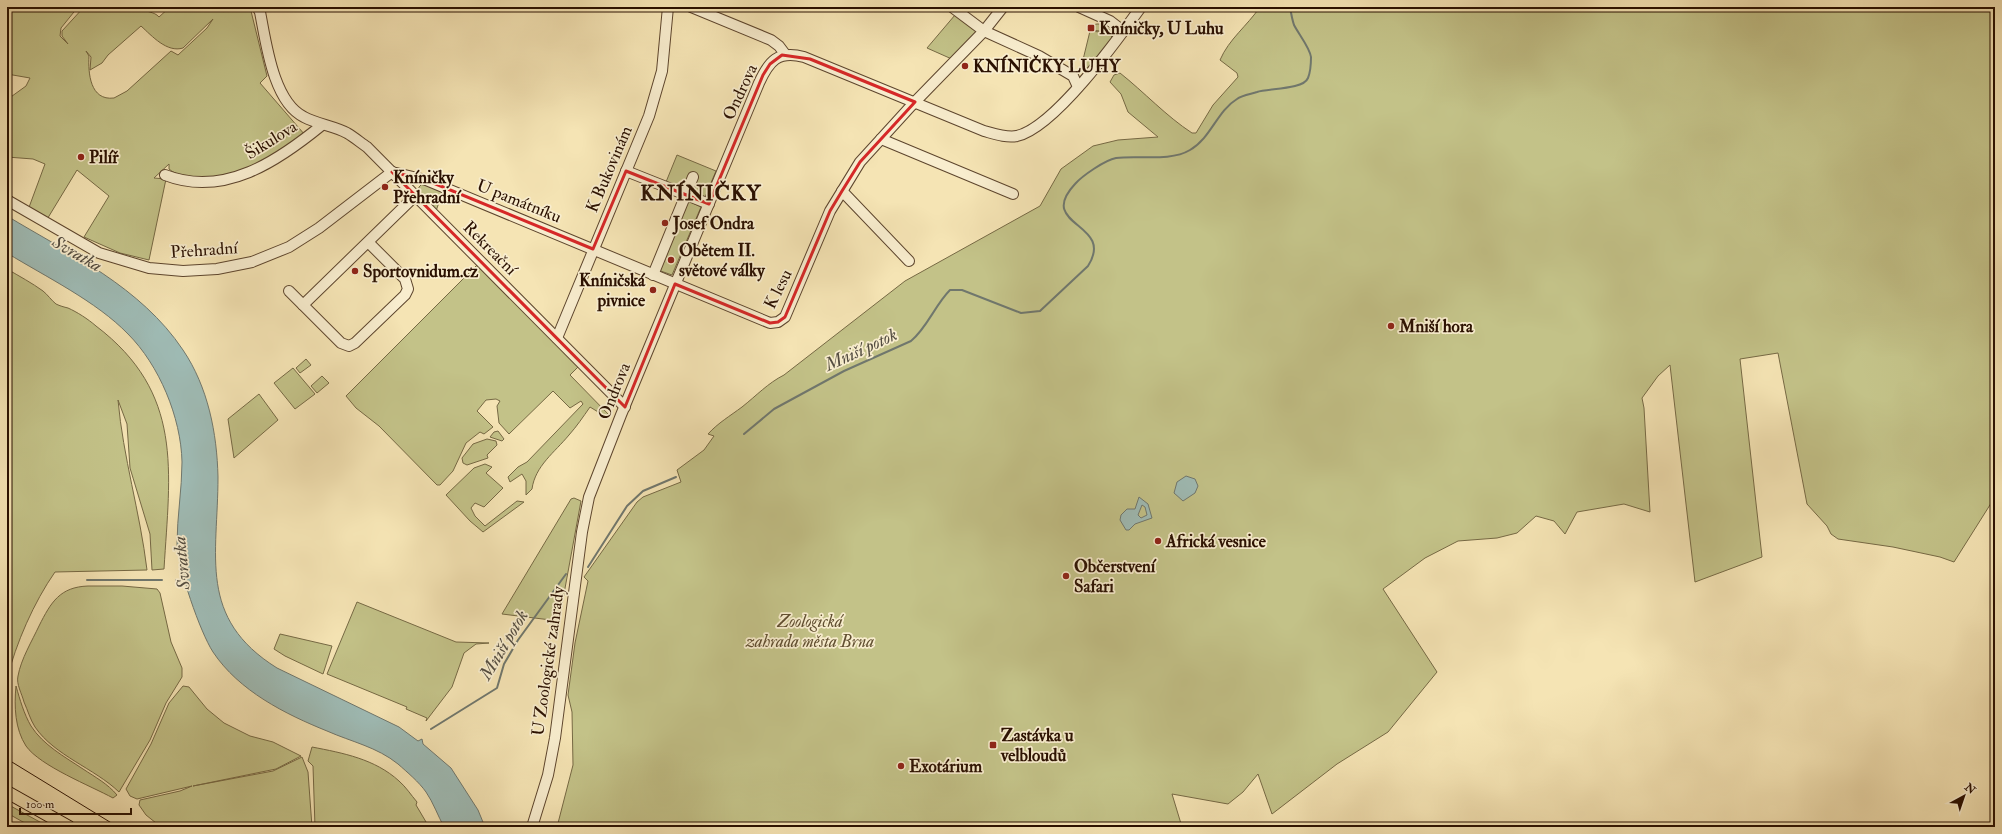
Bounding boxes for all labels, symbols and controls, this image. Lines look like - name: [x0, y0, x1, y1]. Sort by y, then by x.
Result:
- place label: Kníničky, U Luhu: [1099, 18, 1224, 40]
- marker: Kníničky, U Luhu: [1086, 23, 1096, 33]
- place label: KNÍNIČKY LUHY: [973, 54, 1122, 77]
- street label: Ondrova: [718, 60, 763, 123]
- marker: KNÍNIČKY LUHY: [960, 61, 970, 71]
- street label: Šikulova: [240, 114, 302, 164]
- street label: K Bukovinám: [581, 123, 637, 215]
- place label: Pilíř: [89, 147, 119, 168]
- marker: Pilíř: [76, 152, 86, 162]
- place label: Kníničky Přehradní: [393, 167, 462, 208]
- street label: U památníku: [473, 175, 564, 228]
- district label: KNÍNIČKY: [640, 180, 762, 207]
- marker: Kníničky Přehradní: [380, 182, 390, 192]
- place label: Josef Ondra: [672, 213, 755, 235]
- street label: Rekreační: [459, 217, 522, 280]
- marker: Josef Ondra: [660, 218, 670, 228]
- water label: Svratka: [47, 230, 106, 277]
- street label: Přehradní: [170, 237, 240, 263]
- place label: Obětem II. světové války: [679, 240, 765, 282]
- marker: Obětem II. světové války: [666, 255, 676, 265]
- place label: Sportovnidum.cz: [363, 261, 479, 283]
- marker: Sportovnidum.cz: [350, 266, 360, 276]
- street label: K lesu: [759, 266, 797, 312]
- place label: Kníničská pivnice: [579, 270, 646, 312]
- marker: Kníničská pivnice: [648, 285, 658, 295]
- place label: Mniší hora: [1398, 316, 1474, 337]
- marker: Mniší hora: [1386, 321, 1396, 331]
- water label: Mniší potok: [820, 323, 901, 377]
- street label: Ondrova: [593, 359, 635, 423]
- place label: Africká vesnice: [1165, 531, 1267, 552]
- water label: Svratka: [168, 535, 196, 592]
- marker: Africká vesnice: [1153, 536, 1163, 546]
- place label: Občerstvení Safari: [1074, 556, 1157, 597]
- marker: Občerstvení Safari: [1061, 571, 1071, 581]
- street label: U Zoologické zahrady: [527, 584, 570, 737]
- water label: Mniší potok: [474, 606, 534, 685]
- park label: Zoologická zahrada města Brna: [745, 611, 874, 652]
- place label: Zastávka u velbloudů: [1000, 725, 1074, 766]
- marker: Zastávka u velbloudů: [988, 740, 998, 750]
- place label: Exotárium: [909, 756, 983, 777]
- marker: Exotárium: [896, 761, 906, 771]
- north arrow: [1944, 776, 1984, 816]
- text: N: [1961, 780, 1979, 798]
- scale bar: [20, 790, 131, 816]
- text: 100 m: [26, 797, 55, 812]

